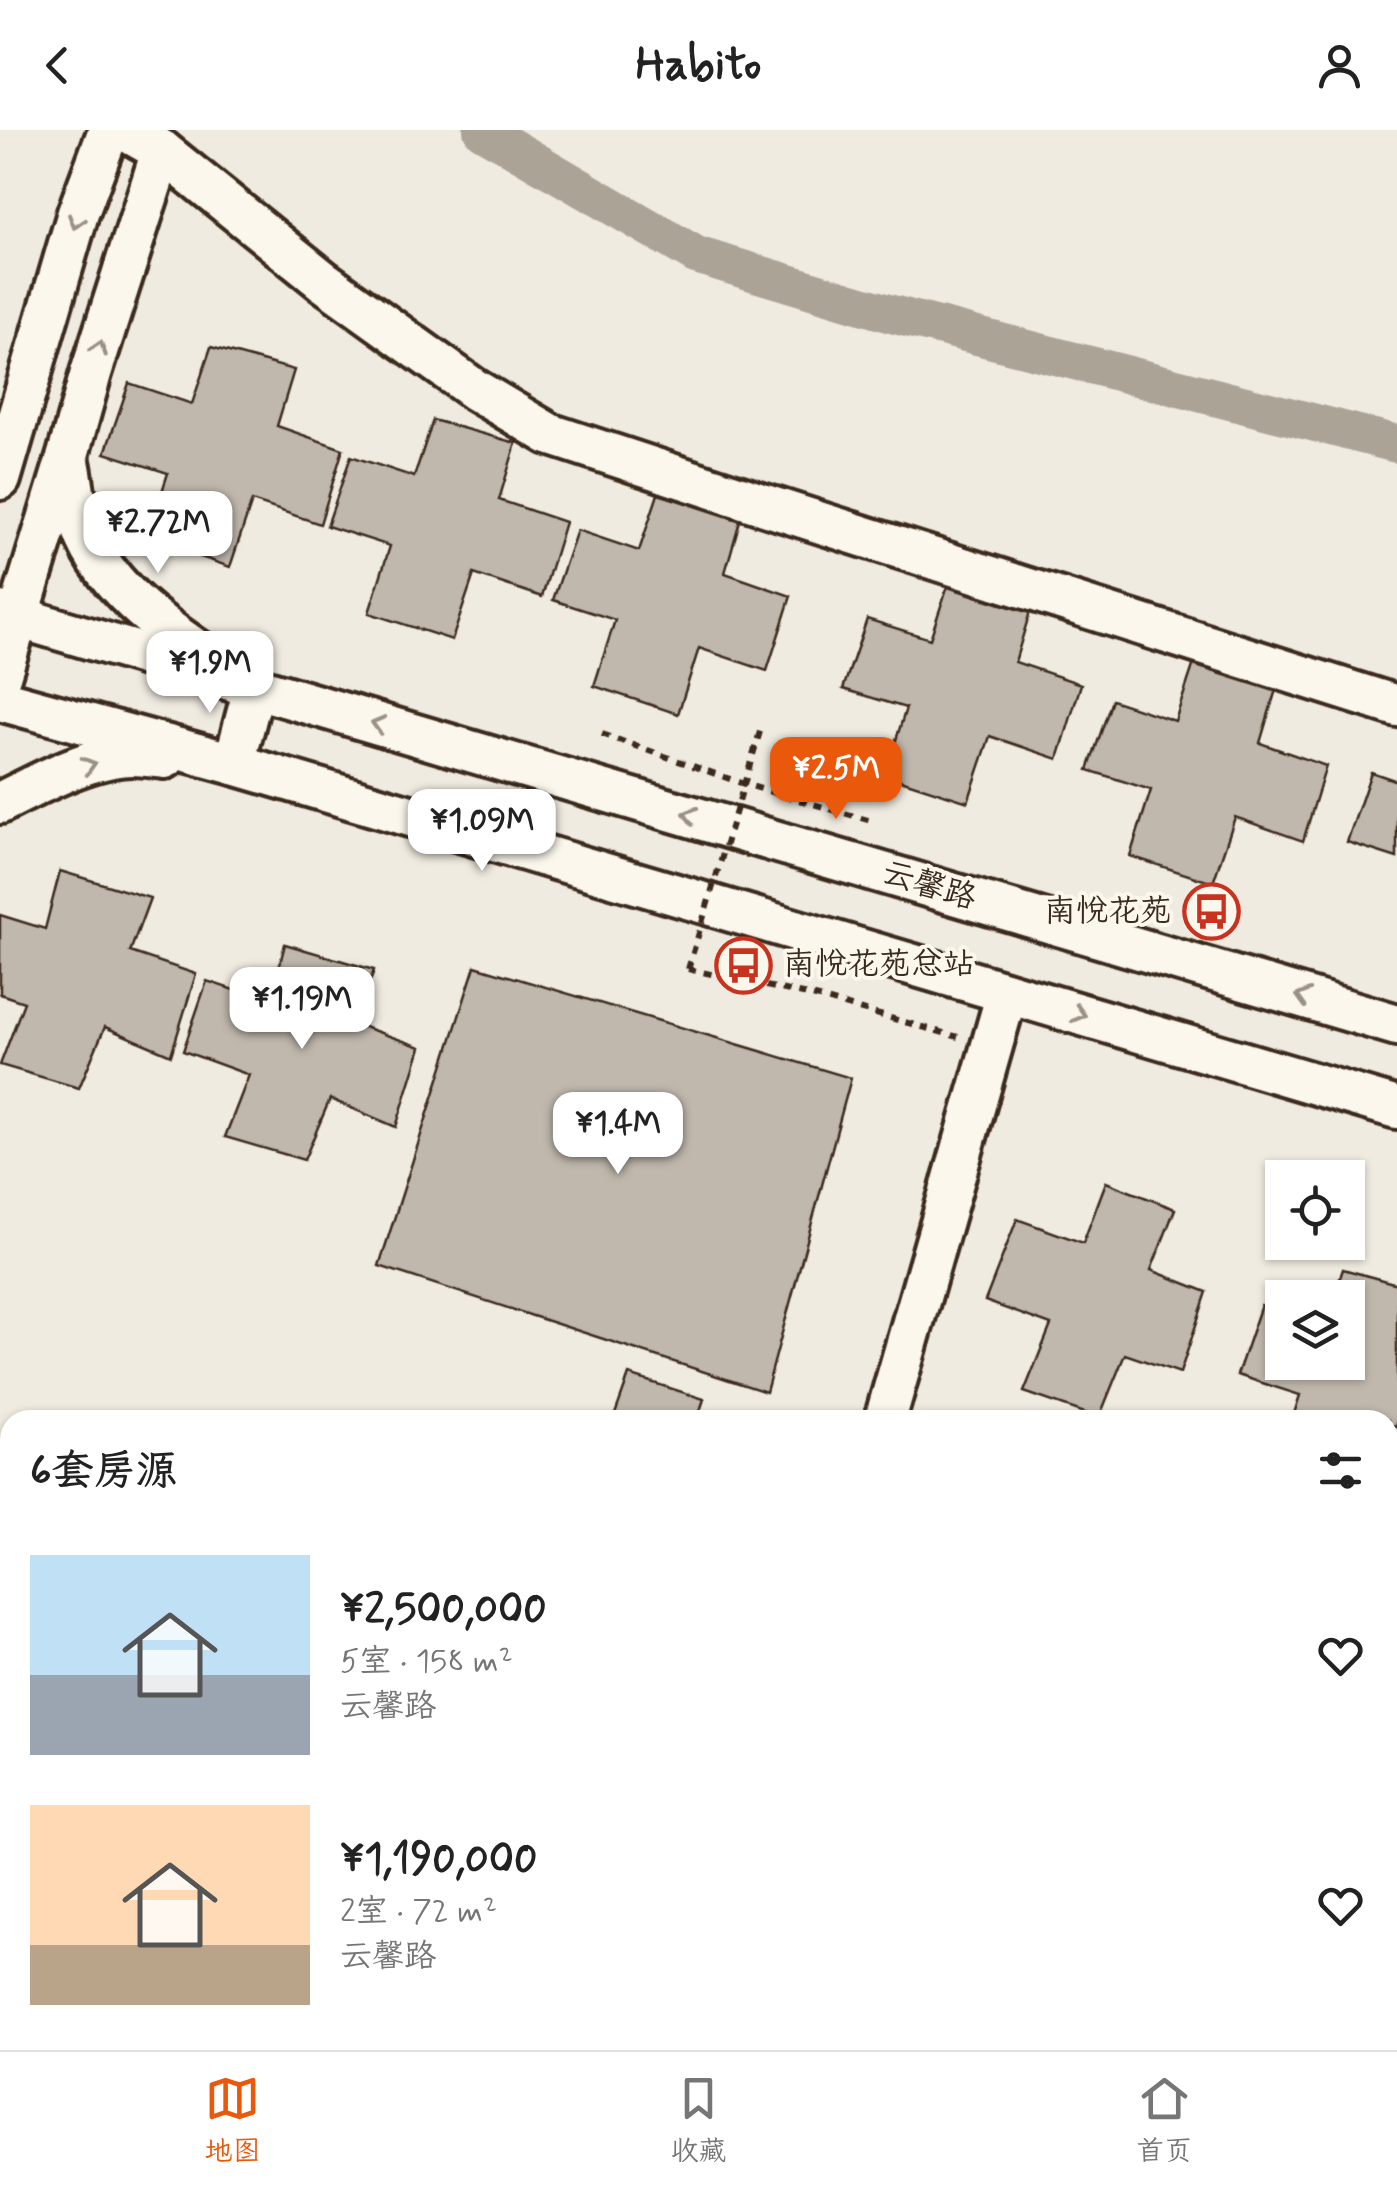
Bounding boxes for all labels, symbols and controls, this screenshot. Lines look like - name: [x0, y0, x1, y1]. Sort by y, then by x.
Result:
- text: Habito: [636, 36, 761, 95]
- icon: back: [30, 38, 85, 93]
- icon: person: [1312, 38, 1367, 93]
- one-way arrow: [67, 212, 88, 229]
- one-way arrow: [87, 340, 107, 357]
- pin: ¥2.72M: [77, 491, 239, 576]
- text: ¥2.72M: [105, 502, 211, 544]
- pin: ¥1.9M: [140, 631, 280, 716]
- text: ¥1.9M: [168, 642, 252, 684]
- one-way arrow: [370, 715, 387, 736]
- pin: ¥2.5M: [766, 737, 906, 822]
- text: ¥2.5M: [792, 748, 880, 790]
- one-way arrow: [80, 756, 97, 777]
- pin: ¥1.09M: [401, 789, 563, 874]
- text: ¥1.09M: [430, 800, 534, 842]
- one-way arrow: [682, 806, 699, 827]
- street label: 云馨路: [877, 852, 981, 920]
- bus stop icon: 南悦花苑: [1181, 882, 1241, 942]
- place label: 南悦花苑: [1044, 891, 1172, 933]
- bus stop icon: 南悦花苑总站: [714, 935, 774, 995]
- place label: 南悦花苑总站: [783, 944, 975, 986]
- pin: ¥1.19M: [221, 967, 383, 1052]
- text: ¥1.19M: [252, 978, 352, 1020]
- one-way arrow: [1296, 988, 1313, 1009]
- one-way arrow: [1070, 1003, 1087, 1024]
- pin: ¥1.4M: [548, 1092, 688, 1177]
- text: ¥1.4M: [575, 1103, 661, 1145]
- map controls: [1265, 1160, 1365, 1380]
- button: locate: [1265, 1160, 1365, 1260]
- button: layers: [1265, 1280, 1365, 1380]
- icon: filters: [1313, 1443, 1368, 1498]
- text: 6套房源: [30, 1445, 178, 1500]
- text: ¥2,500,000: [340, 1583, 547, 1638]
- icon: home: [110, 1595, 230, 1715]
- icon: heart: [1313, 1628, 1368, 1683]
- text: 5室 · 158 m²: [340, 1641, 513, 1683]
- text: 云馨路: [340, 1686, 436, 1728]
- text: ¥1,190,000: [340, 1833, 538, 1888]
- icon: home: [110, 1845, 230, 1965]
- icon: heart: [1313, 1878, 1368, 1933]
- text: 2室 · 72 m²: [340, 1891, 497, 1933]
- text: 云馨路: [340, 1936, 436, 1978]
- tab: 地图: [205, 2071, 261, 2171]
- tab: 收藏: [670, 2071, 726, 2171]
- tab: 首页: [1136, 2071, 1192, 2171]

